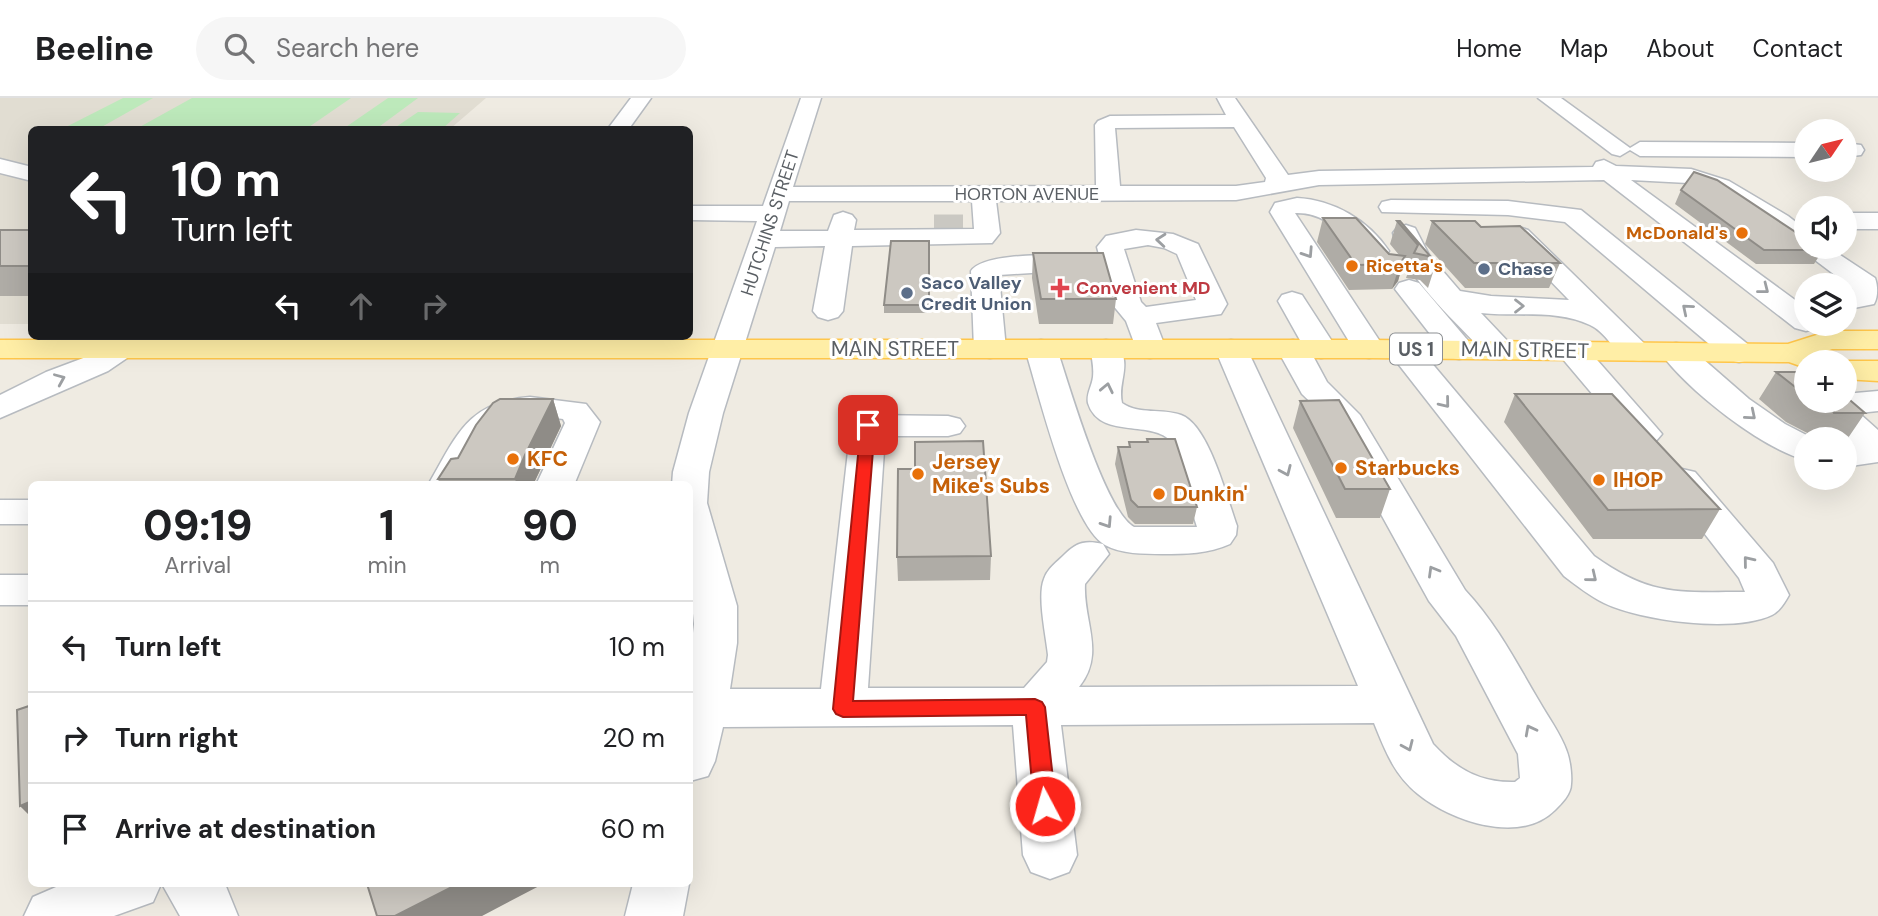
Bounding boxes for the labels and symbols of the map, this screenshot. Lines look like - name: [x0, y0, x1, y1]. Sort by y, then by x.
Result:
- north arrow: [1794, 119, 1857, 182]
- street label: HUTCHINS STREET: [735, 147, 805, 299]
- street label: HORTON AVENUE: [955, 182, 1099, 206]
- place label: McDonald's: [1626, 221, 1728, 245]
- marker: McDonald's: [1734, 225, 1750, 241]
- one-way arrow: [1156, 233, 1167, 248]
- one-way arrow: [1300, 246, 1313, 259]
- place label: Ricetta's: [1366, 254, 1443, 278]
- place label: Chase: [1498, 257, 1554, 281]
- marker: Ricetta's: [1344, 258, 1360, 274]
- marker: Chase: [1476, 261, 1492, 277]
- place label: Saco Valley Credit Union: [921, 271, 1032, 316]
- place label: Convenient MD: [1076, 276, 1211, 300]
- marker: Convenient MD: [1050, 278, 1070, 298]
- one-way arrow: [1756, 281, 1769, 294]
- marker: Saco Valley Credit Union: [899, 285, 915, 301]
- one-way arrow: [1514, 299, 1525, 314]
- one-way arrow: [1682, 305, 1695, 317]
- road number: US 1: [1390, 333, 1442, 364]
- street label: MAIN STREET: [831, 335, 959, 363]
- street label: MAIN STREET: [1461, 335, 1590, 365]
- one-way arrow: [53, 373, 65, 387]
- one-way arrow: [1099, 383, 1113, 395]
- pin: [838, 395, 898, 455]
- one-way arrow: [1437, 395, 1449, 408]
- one-way arrow: [1744, 407, 1756, 420]
- place label: KFC: [527, 445, 568, 473]
- place label: Jersey Mike's Subs: [932, 448, 1050, 500]
- marker: KFC: [505, 451, 521, 467]
- place label: Starbucks: [1355, 454, 1460, 482]
- marker: Starbucks: [1333, 460, 1349, 476]
- one-way arrow: [1278, 463, 1292, 476]
- marker: Jersey Mike's Subs: [910, 466, 926, 482]
- place label: IHOP: [1613, 466, 1663, 494]
- marker: IHOP: [1591, 472, 1607, 488]
- place label: Dunkin': [1173, 480, 1248, 508]
- marker: Dunkin': [1151, 486, 1167, 502]
- one-way arrow: [1099, 515, 1112, 528]
- one-way arrow: [1744, 557, 1756, 570]
- one-way arrow: [1428, 566, 1441, 579]
- one-way arrow: [1584, 568, 1597, 581]
- one-way arrow: [1525, 725, 1539, 737]
- one-way arrow: [1400, 739, 1414, 751]
- position arrow: [1008, 769, 1082, 843]

